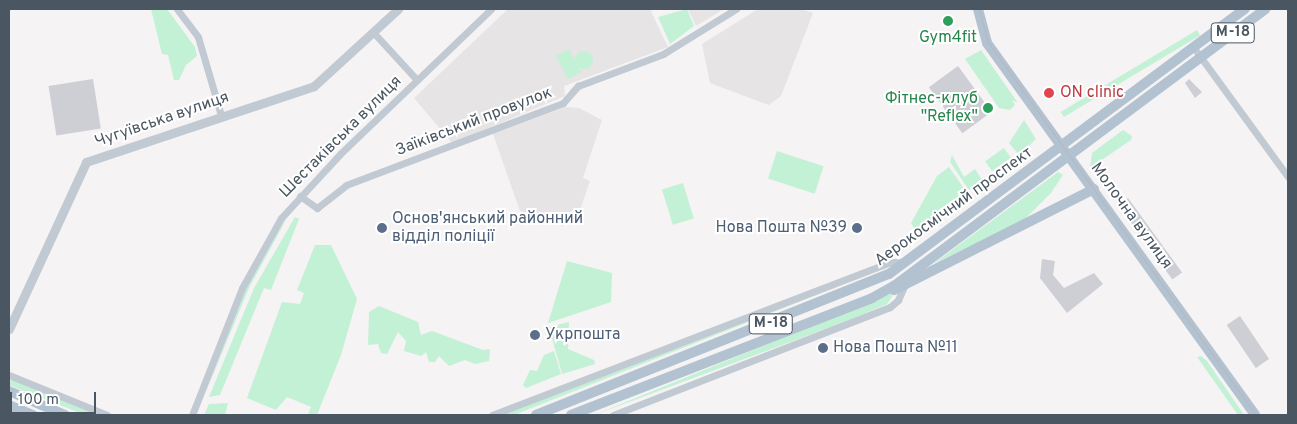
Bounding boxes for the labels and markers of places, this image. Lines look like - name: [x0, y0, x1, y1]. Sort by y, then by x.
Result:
- marker: Gym4fit: [942, 15, 954, 27]
- place label: Gym4fit: [919, 28, 977, 48]
- place label: ON clinic: [1060, 83, 1124, 103]
- marker: ON clinic: [1042, 86, 1056, 100]
- place label: Фітнес-клуб "Reflex": [885, 89, 978, 127]
- marker: Фітнес-клуб "Reflex": [982, 102, 994, 114]
- place label: Основ'янський районний відділ поліції: [392, 209, 583, 247]
- place label: Нова Пошта №39: [715, 218, 847, 238]
- marker: Основ'янський районний відділ поліції: [376, 222, 388, 234]
- marker: Нова Пошта №39: [851, 222, 863, 234]
- place label: Укрпошта: [545, 325, 621, 345]
- marker: Укрпошта: [529, 329, 541, 341]
- place label: Нова Пошта №11: [833, 338, 958, 358]
- marker: Нова Пошта №11: [817, 342, 829, 354]

